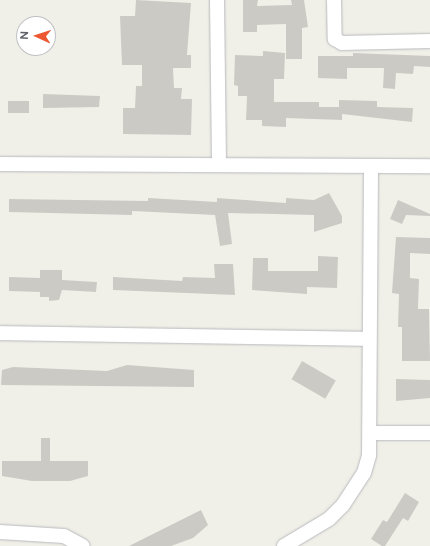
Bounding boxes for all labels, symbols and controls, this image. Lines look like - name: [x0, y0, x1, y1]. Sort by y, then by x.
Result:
- north arrow: [16, 16, 56, 56]
- text: N: [18, 31, 31, 40]

